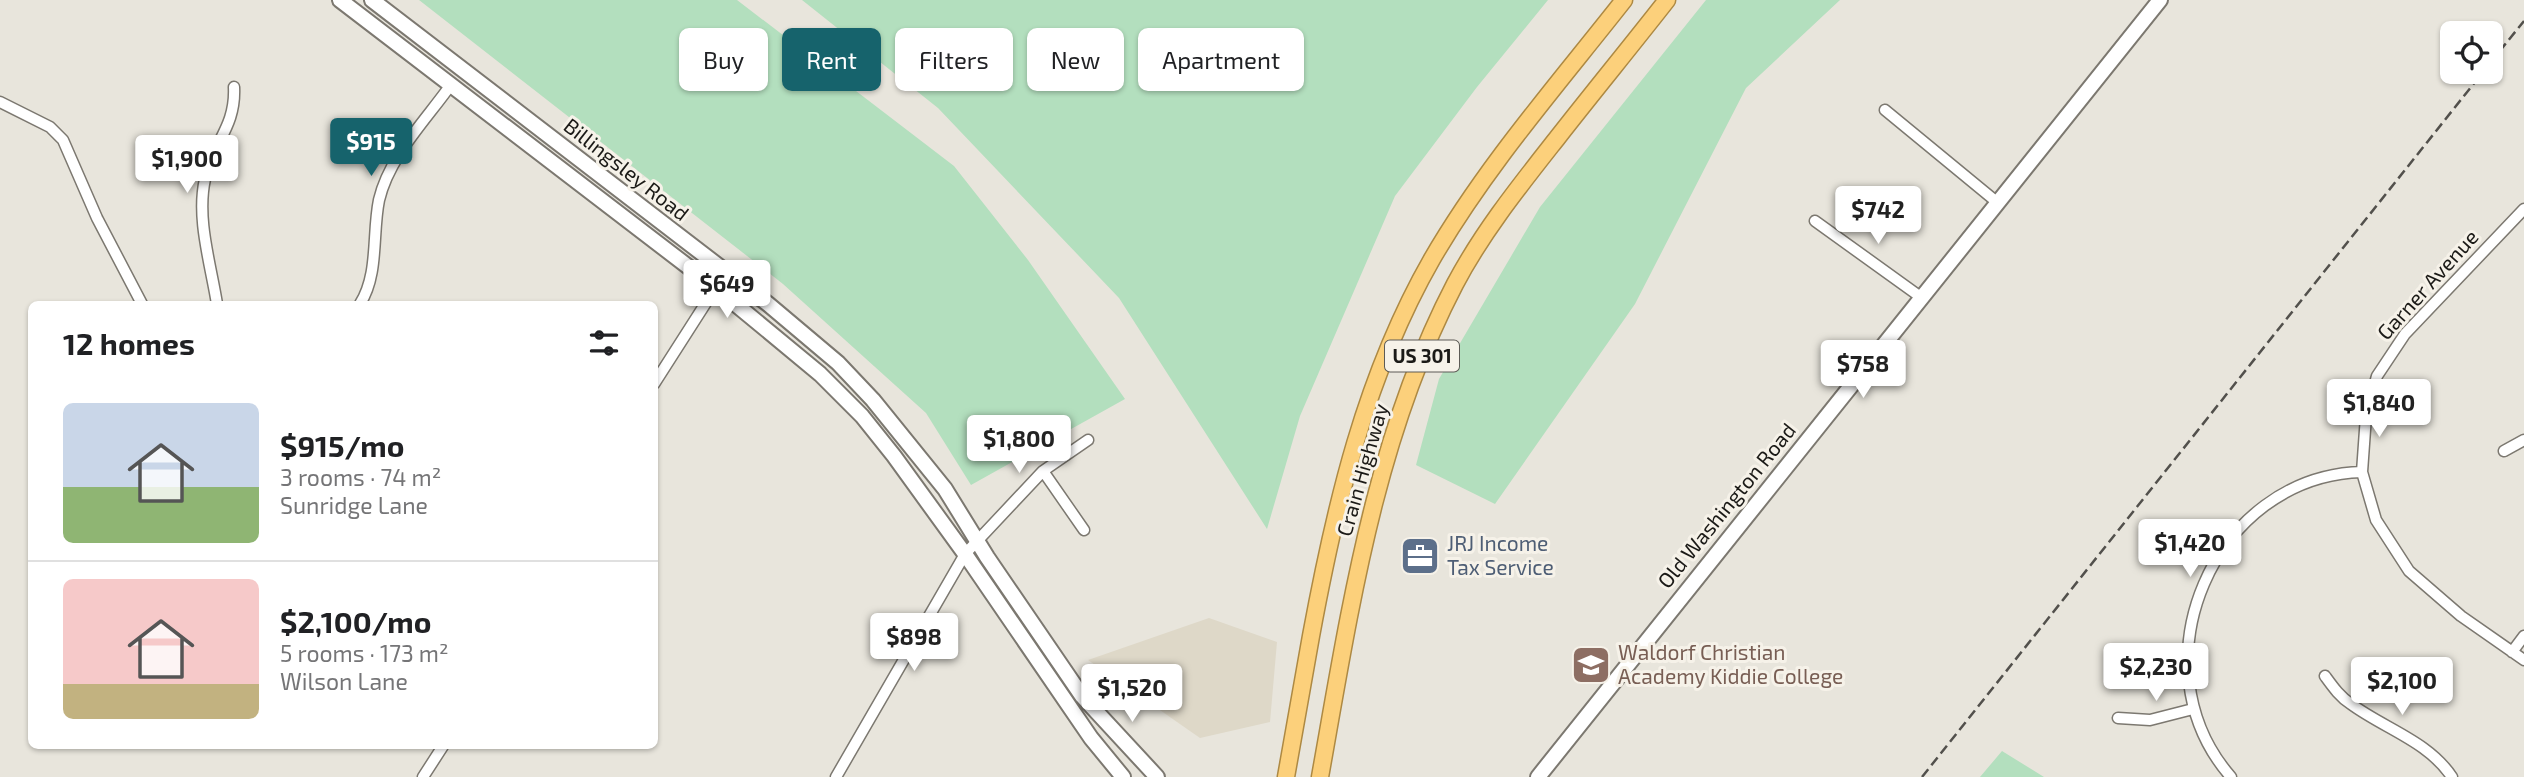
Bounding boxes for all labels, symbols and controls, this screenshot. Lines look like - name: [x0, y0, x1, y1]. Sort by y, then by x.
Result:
- map controls: [2440, 21, 2503, 84]
- button: locate: [2440, 21, 2503, 84]
- chip: Buy: [679, 28, 768, 91]
- chip: Rent: [782, 28, 881, 91]
- chip: Filters: [895, 28, 1013, 91]
- chip: New: [1027, 28, 1124, 91]
- chip: Apartment: [1138, 28, 1304, 91]
- street label: Billingsley Road: [559, 112, 694, 225]
- pin: $915: [330, 118, 412, 178]
- text: $915: [346, 127, 396, 155]
- pin: $1,900: [130, 136, 244, 195]
- text: $1,900: [151, 144, 223, 172]
- pin: $742: [1837, 187, 1919, 246]
- text: $742: [1851, 195, 1905, 223]
- street label: Garner Avenue: [2371, 224, 2483, 344]
- pin: $649: [686, 260, 768, 320]
- text: $649: [699, 269, 755, 297]
- icon: filters: [585, 324, 623, 362]
- text: 12 homes: [63, 325, 195, 361]
- road number: US 301: [1385, 340, 1459, 372]
- pin: $758: [1822, 340, 1904, 400]
- text: $758: [1837, 349, 1889, 377]
- pin: $1,840: [2322, 380, 2436, 439]
- text: $1,840: [2343, 388, 2415, 416]
- street label: Crain Highway: [1331, 400, 1392, 539]
- pin: $1,800: [962, 416, 1076, 475]
- street label: Old Washington Road: [1652, 418, 1800, 593]
- text: $1,800: [983, 424, 1055, 452]
- text: $915/mo: [280, 427, 404, 463]
- icon: home: [119, 431, 203, 515]
- text: 3 rooms · 74 m²: [280, 463, 441, 491]
- text: Sunridge Lane: [280, 491, 428, 519]
- pin: $1,420: [2133, 520, 2247, 579]
- text: $1,420: [2154, 528, 2226, 556]
- place label: JRJ Income Tax Service: [1447, 530, 1554, 579]
- office icon: JRJ Income Tax Service: [1399, 535, 1441, 577]
- text: $2,100/mo: [280, 603, 431, 639]
- icon: home: [119, 607, 203, 691]
- pin: $898: [873, 614, 955, 673]
- text: $898: [886, 622, 942, 650]
- text: 5 rooms · 173 m²: [280, 639, 449, 667]
- place label: Waldorf Christian Academy Kiddie College: [1618, 639, 1843, 688]
- school or university icon: Waldorf Christian Academy Kiddie College: [1570, 644, 1612, 686]
- pin: $2,230: [2099, 644, 2213, 703]
- text: $2,230: [2119, 652, 2193, 680]
- pin: $2,100: [2345, 658, 2459, 717]
- pin: $1,520: [1075, 664, 1189, 724]
- text: $2,100: [2367, 666, 2437, 694]
- text: Wilson Lane: [280, 667, 408, 695]
- text: $1,520: [1097, 673, 1167, 701]

